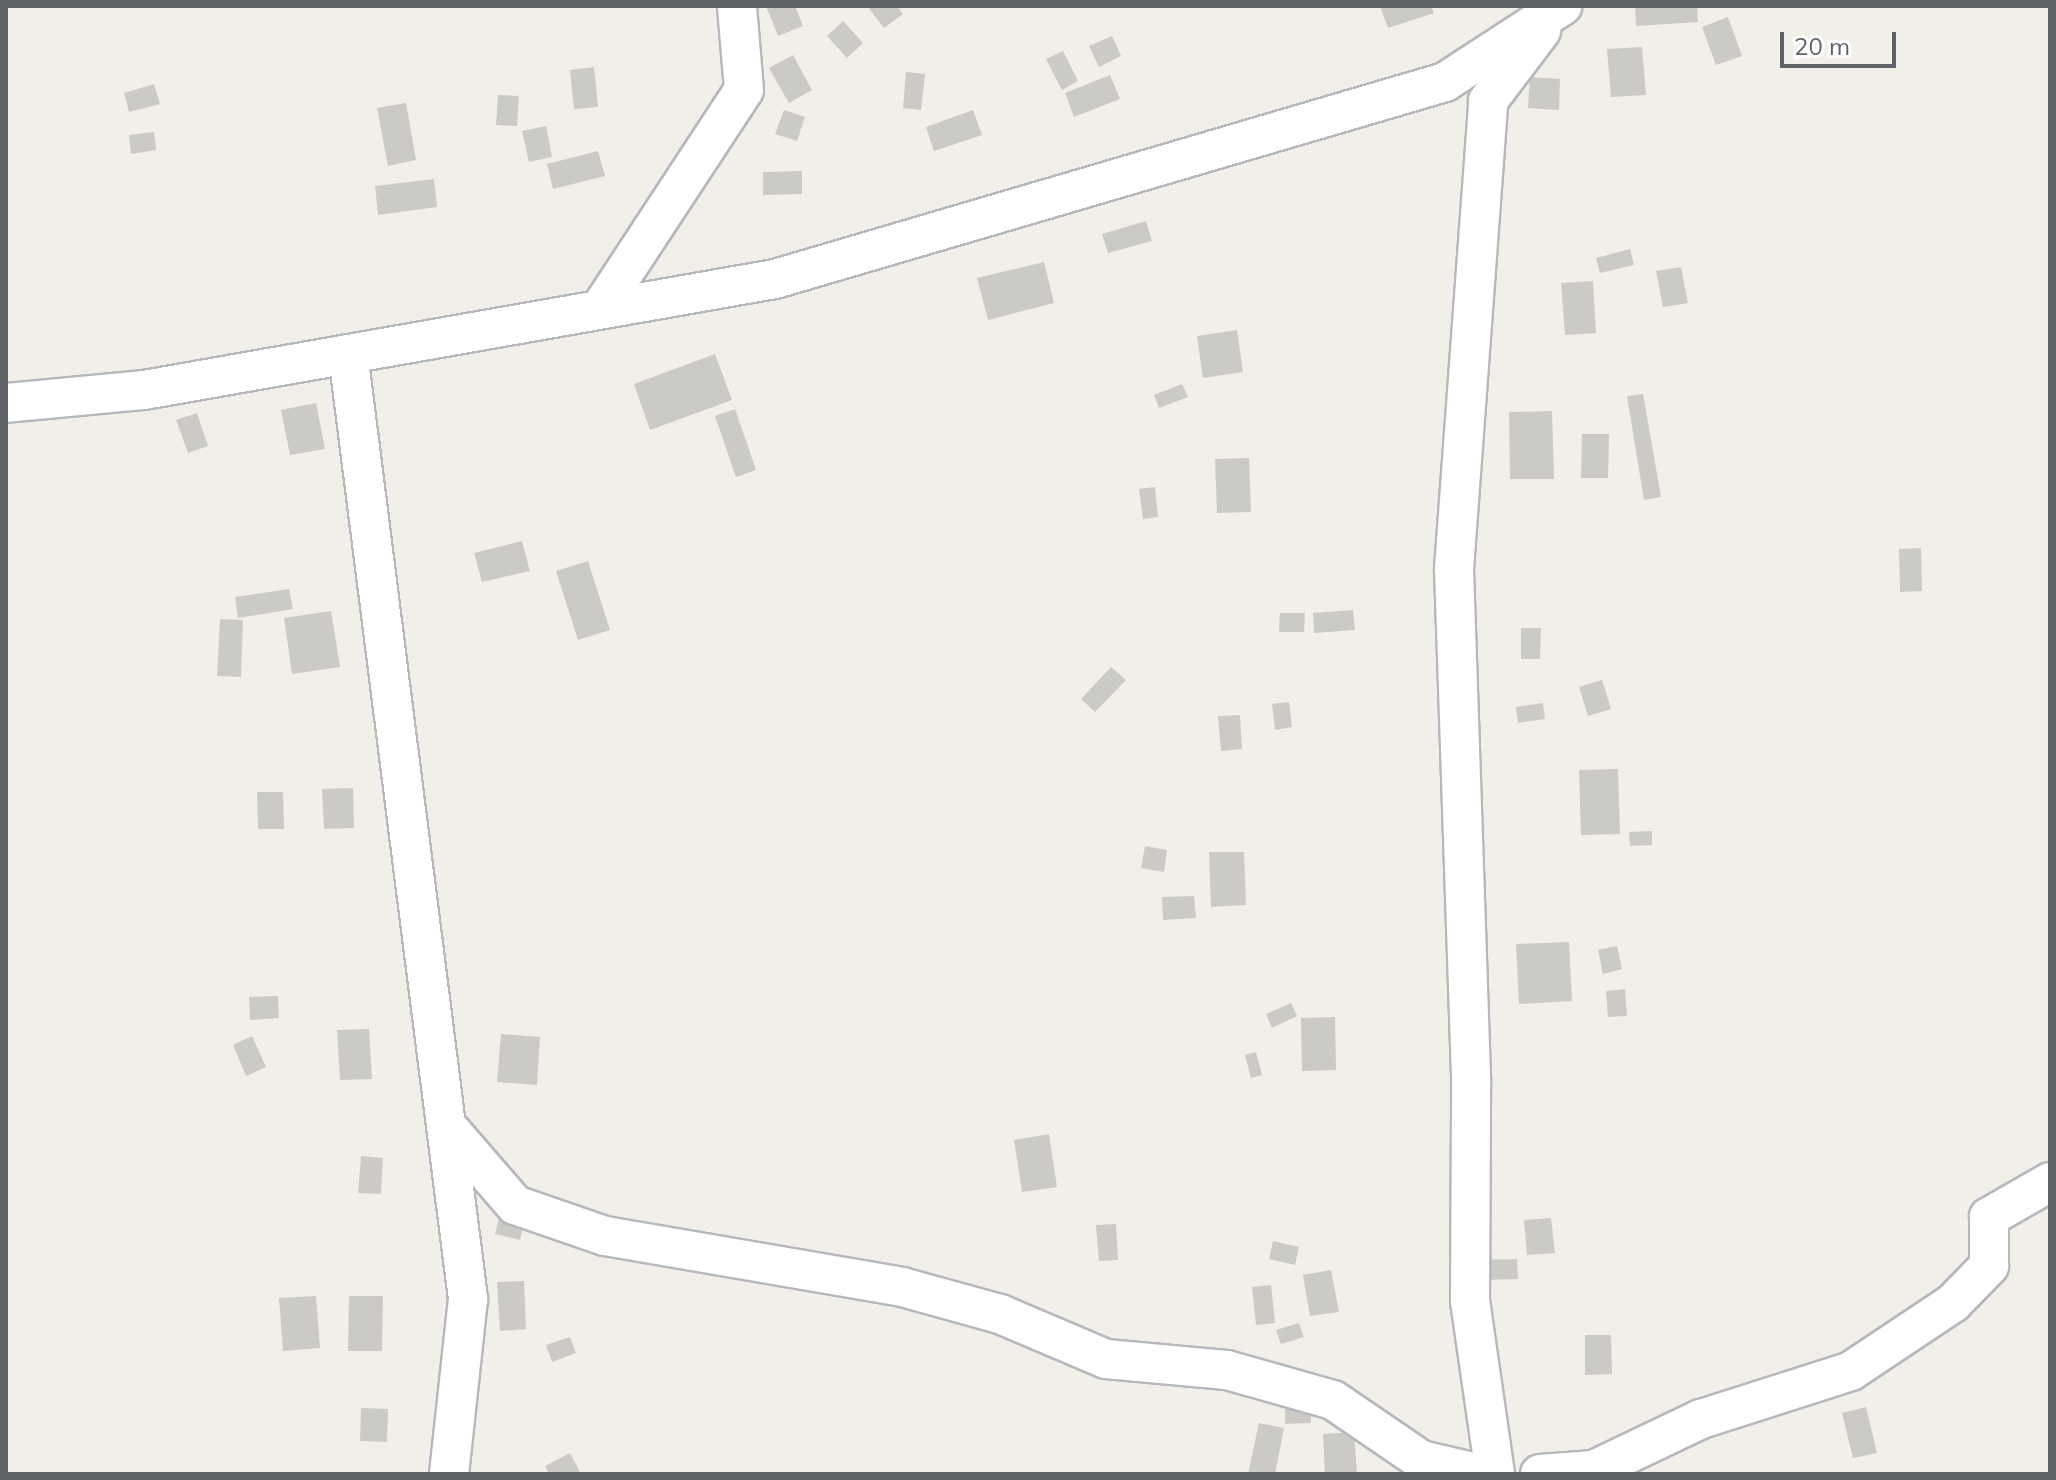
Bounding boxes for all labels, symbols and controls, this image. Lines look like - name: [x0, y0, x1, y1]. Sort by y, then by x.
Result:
- scale bar: [1784, 16, 1900, 66]
- text: 20 m: [1794, 31, 1850, 61]

